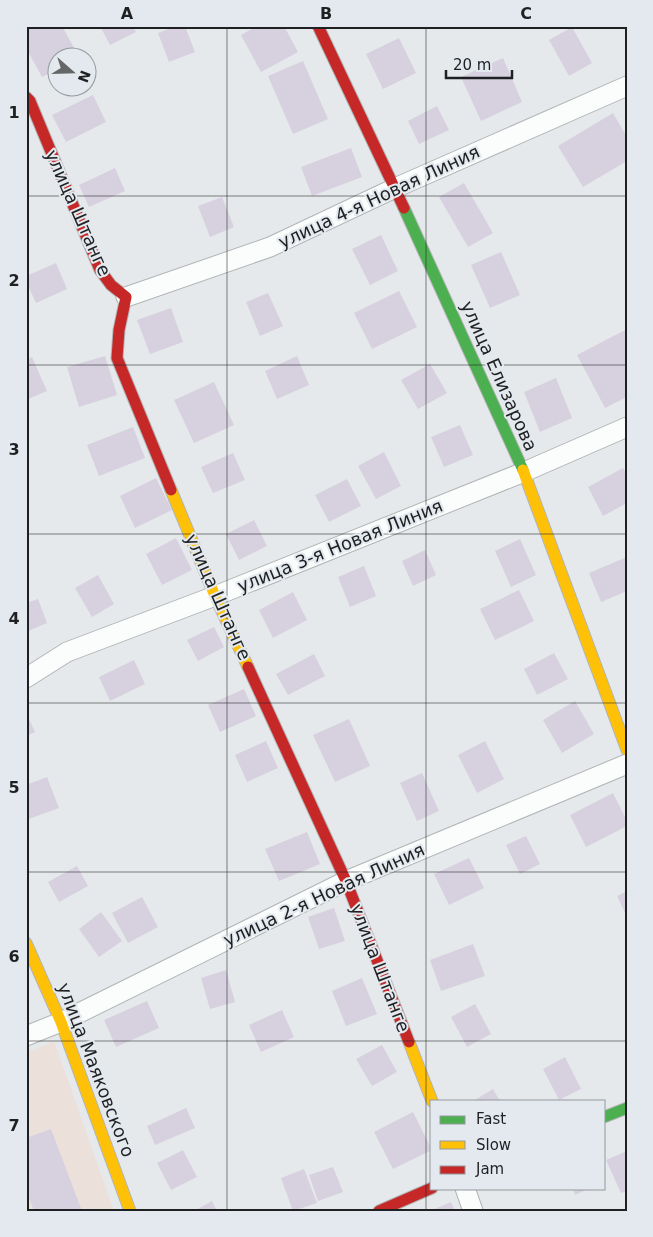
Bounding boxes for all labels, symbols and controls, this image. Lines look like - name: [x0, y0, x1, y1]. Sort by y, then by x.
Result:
- text: A: [121, 4, 134, 23]
- text: B: [320, 4, 332, 23]
- text: C: [520, 4, 532, 23]
- north arrow: [48, 48, 98, 98]
- scale bar: [446, 48, 512, 80]
- text: 20 m: [453, 56, 491, 74]
- text: N: [75, 68, 94, 85]
- text: 1: [8, 103, 20, 122]
- street label: улица 4-я Новая Линия: [275, 141, 483, 252]
- street label: улица Штанге: [41, 146, 116, 279]
- text: 2: [8, 271, 20, 290]
- street label: улица Елизарова: [457, 297, 542, 454]
- text: 3: [8, 440, 20, 459]
- street label: улица 3-я Новая Линия: [234, 495, 446, 596]
- street label: улица Штанге: [181, 530, 256, 663]
- text: 4: [8, 609, 20, 628]
- text: 5: [8, 778, 20, 797]
- street label: улица 2-я Новая Линия: [220, 839, 428, 950]
- street label: улица Штанге: [346, 901, 415, 1035]
- text: 6: [8, 947, 20, 966]
- street label: улица Маяковского: [54, 980, 139, 1160]
- legend: [430, 1100, 606, 1190]
- text: Fast: [476, 1110, 506, 1128]
- text: 7: [8, 1116, 20, 1135]
- text: Slow: [476, 1136, 511, 1154]
- text: Jam: [475, 1160, 504, 1178]

